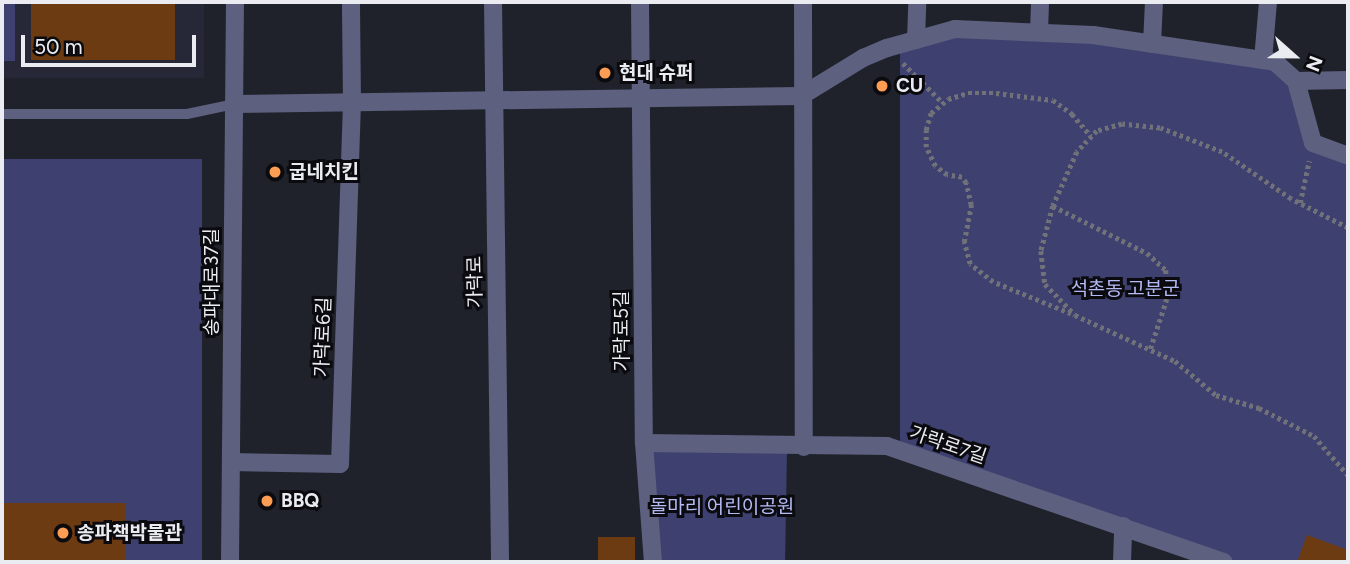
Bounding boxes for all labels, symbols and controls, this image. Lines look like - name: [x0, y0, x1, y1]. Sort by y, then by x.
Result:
- scale bar: [24, 21, 200, 65]
- north arrow: [1259, 21, 1329, 91]
- text: 50 m: [34, 34, 83, 59]
- text: N: [1301, 53, 1327, 75]
- place label: 현대 슈퍼: [619, 62, 693, 84]
- marker: 현대 슈퍼: [597, 65, 613, 81]
- place label: CU: [896, 75, 923, 97]
- marker: CU: [874, 78, 890, 94]
- place label: 굽네치킨: [289, 161, 359, 183]
- marker: 굽네치킨: [267, 164, 283, 180]
- street label: 송파대로37길: [201, 228, 223, 336]
- street label: 가락로: [463, 256, 487, 308]
- park label: 석촌동 고분군: [1070, 278, 1180, 300]
- street label: 가락로5길: [611, 291, 633, 371]
- street label: 가락로6길: [310, 296, 336, 378]
- street label: 가락로7길: [906, 421, 990, 469]
- place label: BBQ: [281, 490, 319, 512]
- marker: BBQ: [259, 493, 275, 509]
- park label: 돌마리 어린이공원: [650, 496, 794, 518]
- place label: 송파책박물관: [77, 522, 182, 544]
- marker: 송파책박물관: [55, 525, 71, 541]

